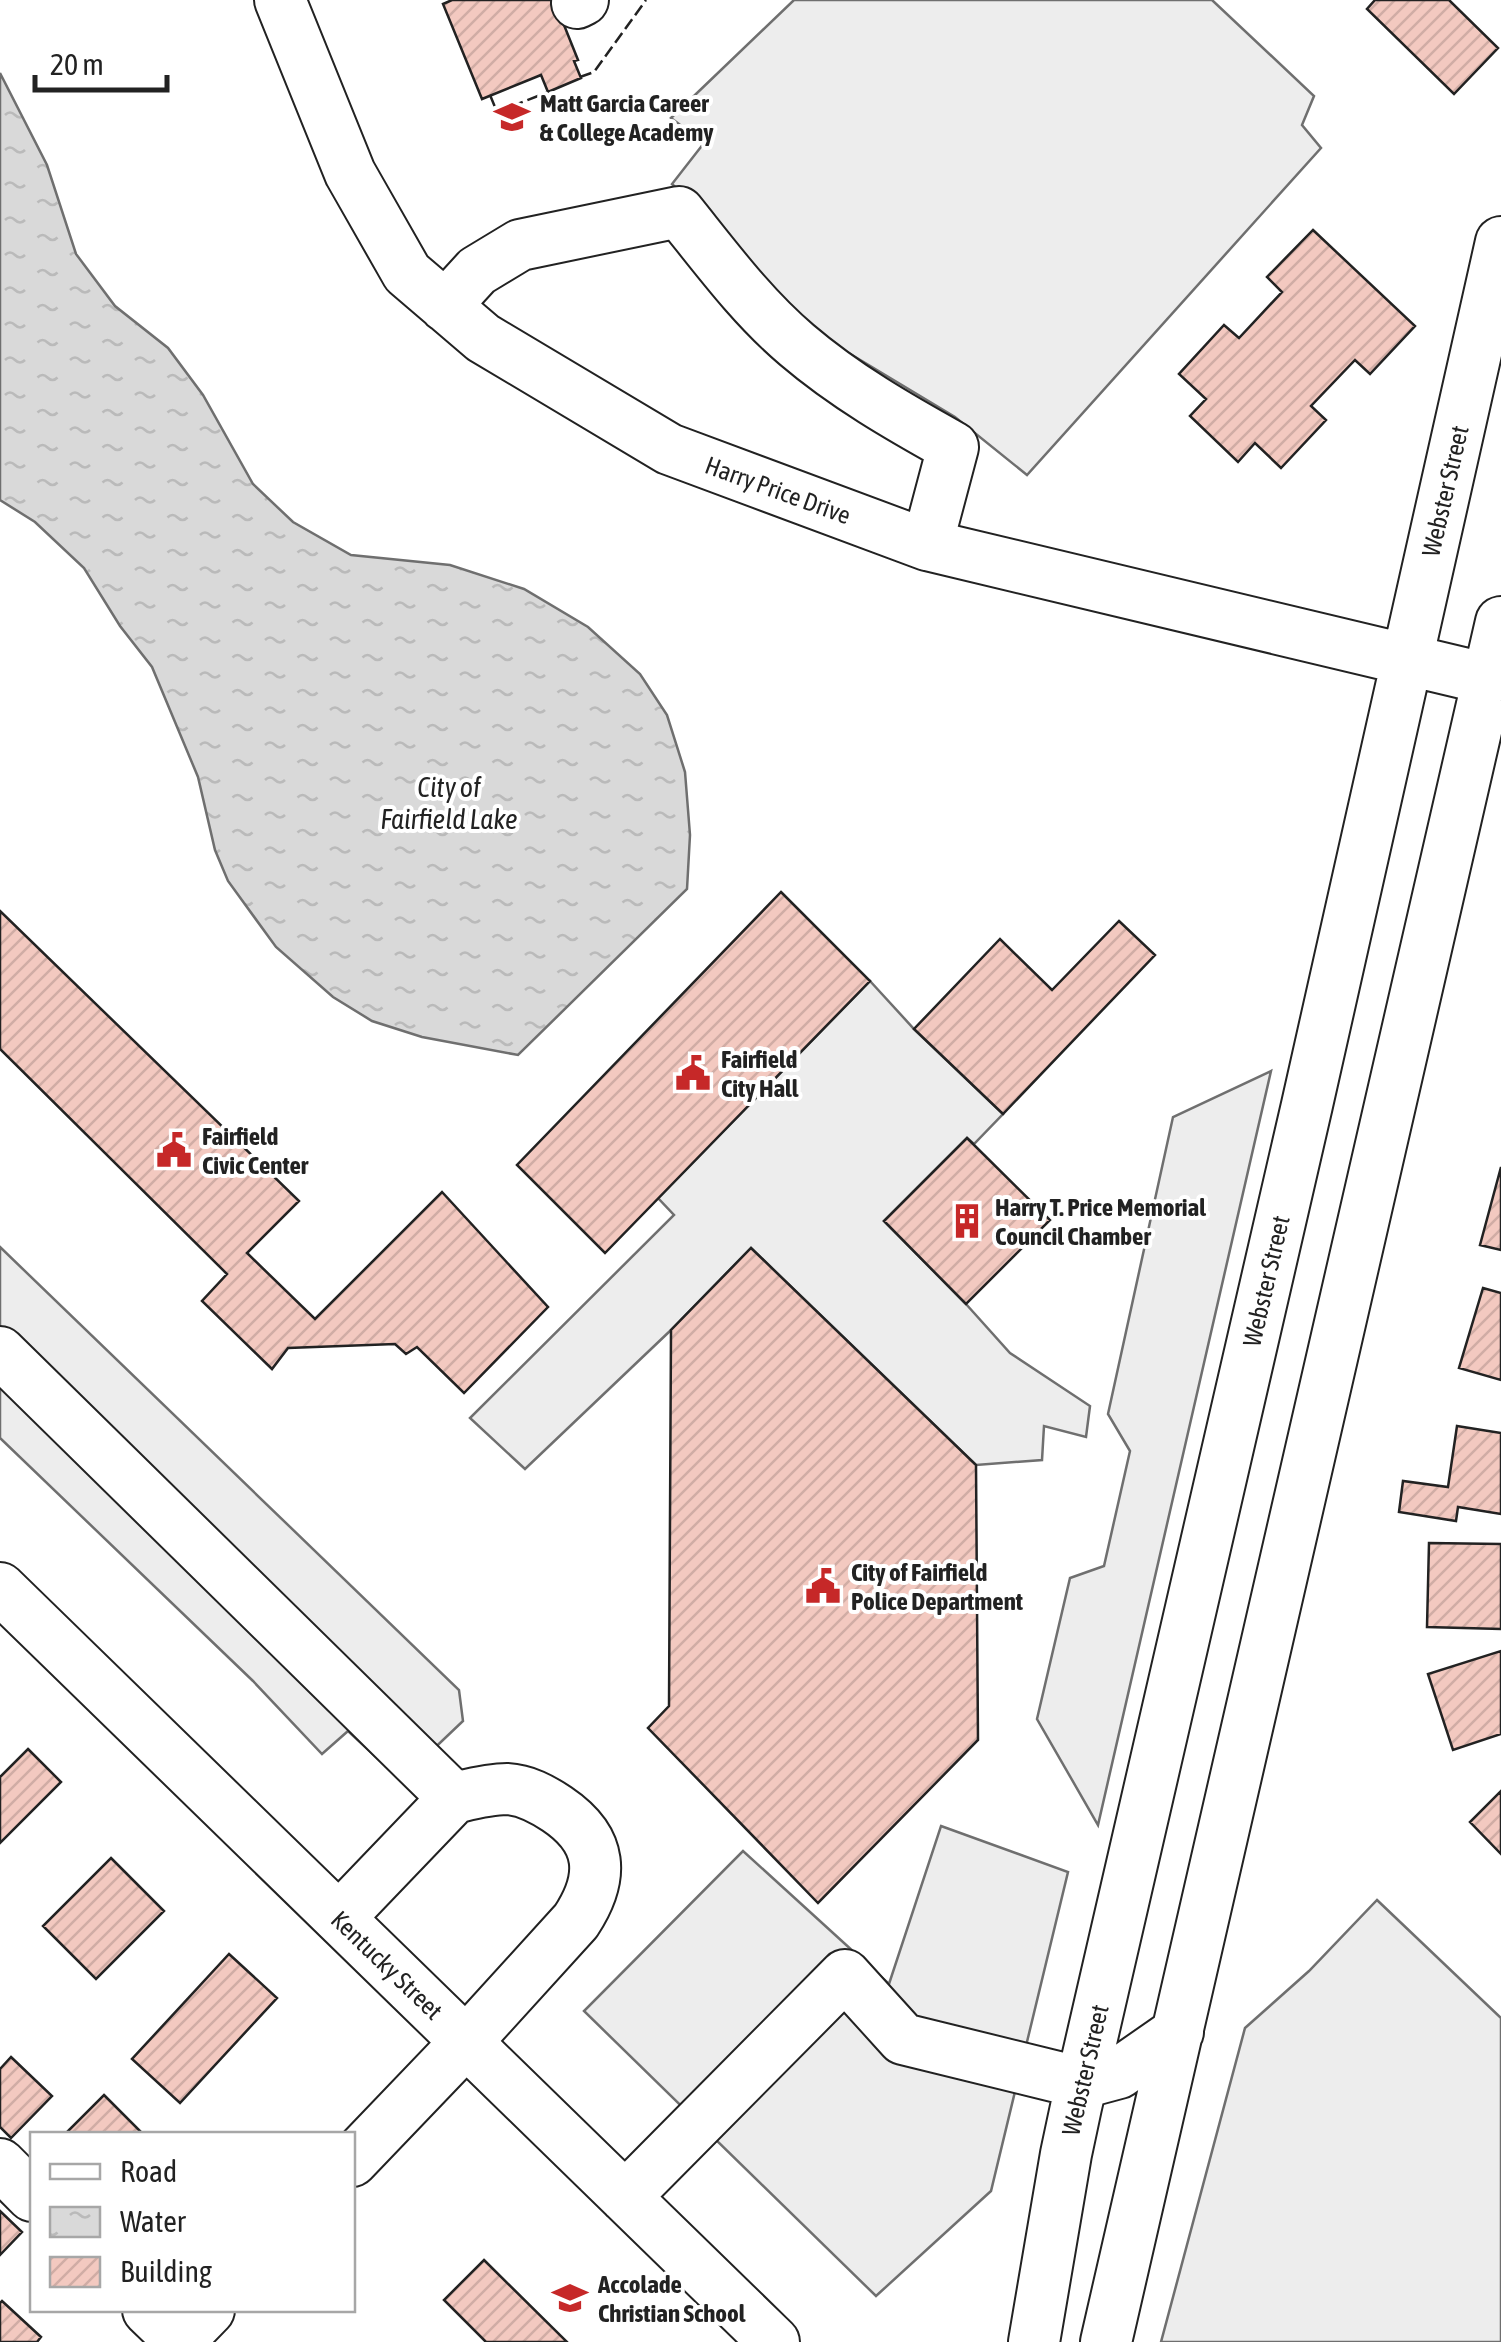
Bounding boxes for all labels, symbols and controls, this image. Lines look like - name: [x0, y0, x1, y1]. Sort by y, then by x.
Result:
- scale bar: [35, 30, 168, 92]
- text: 20 m: [50, 47, 104, 81]
- place label: Matt Garcia Career & College Academy: [540, 89, 714, 146]
- school or university icon: Matt Garcia Career & College Academy: [493, 98, 531, 136]
- street label: Webster Street: [1416, 423, 1474, 559]
- street label: Harry Price Drive: [702, 451, 854, 529]
- water label: City of Fairfield Lake: [380, 771, 518, 835]
- place label: Fairfield City Hall: [721, 1045, 799, 1102]
- public building icon: Fairfield City Hall: [674, 1054, 712, 1092]
- place label: Fairfield Civic Center: [202, 1122, 309, 1179]
- public building icon: Fairfield Civic Center: [155, 1131, 193, 1169]
- place label: Harry T. Price Memorial Council Chamber: [995, 1193, 1206, 1250]
- building icon: Harry T. Price Memorial Council Chamber: [948, 1202, 986, 1240]
- street label: Webster Street: [1237, 1213, 1295, 1349]
- place label: City of Fairfield Police Department: [851, 1558, 1024, 1615]
- public building icon: City of Fairfield Police Department: [804, 1567, 842, 1605]
- street label: Kentucky Street: [326, 1905, 448, 2025]
- street label: Webster Street: [1056, 2002, 1114, 2138]
- legend: [30, 2132, 355, 2312]
- text: Road: [120, 2154, 177, 2188]
- text: Water: [120, 2204, 187, 2238]
- text: Building: [120, 2254, 212, 2288]
- place label: Accolade Christian School: [597, 2270, 746, 2327]
- school or university icon: Accolade Christian School: [551, 2279, 589, 2317]

